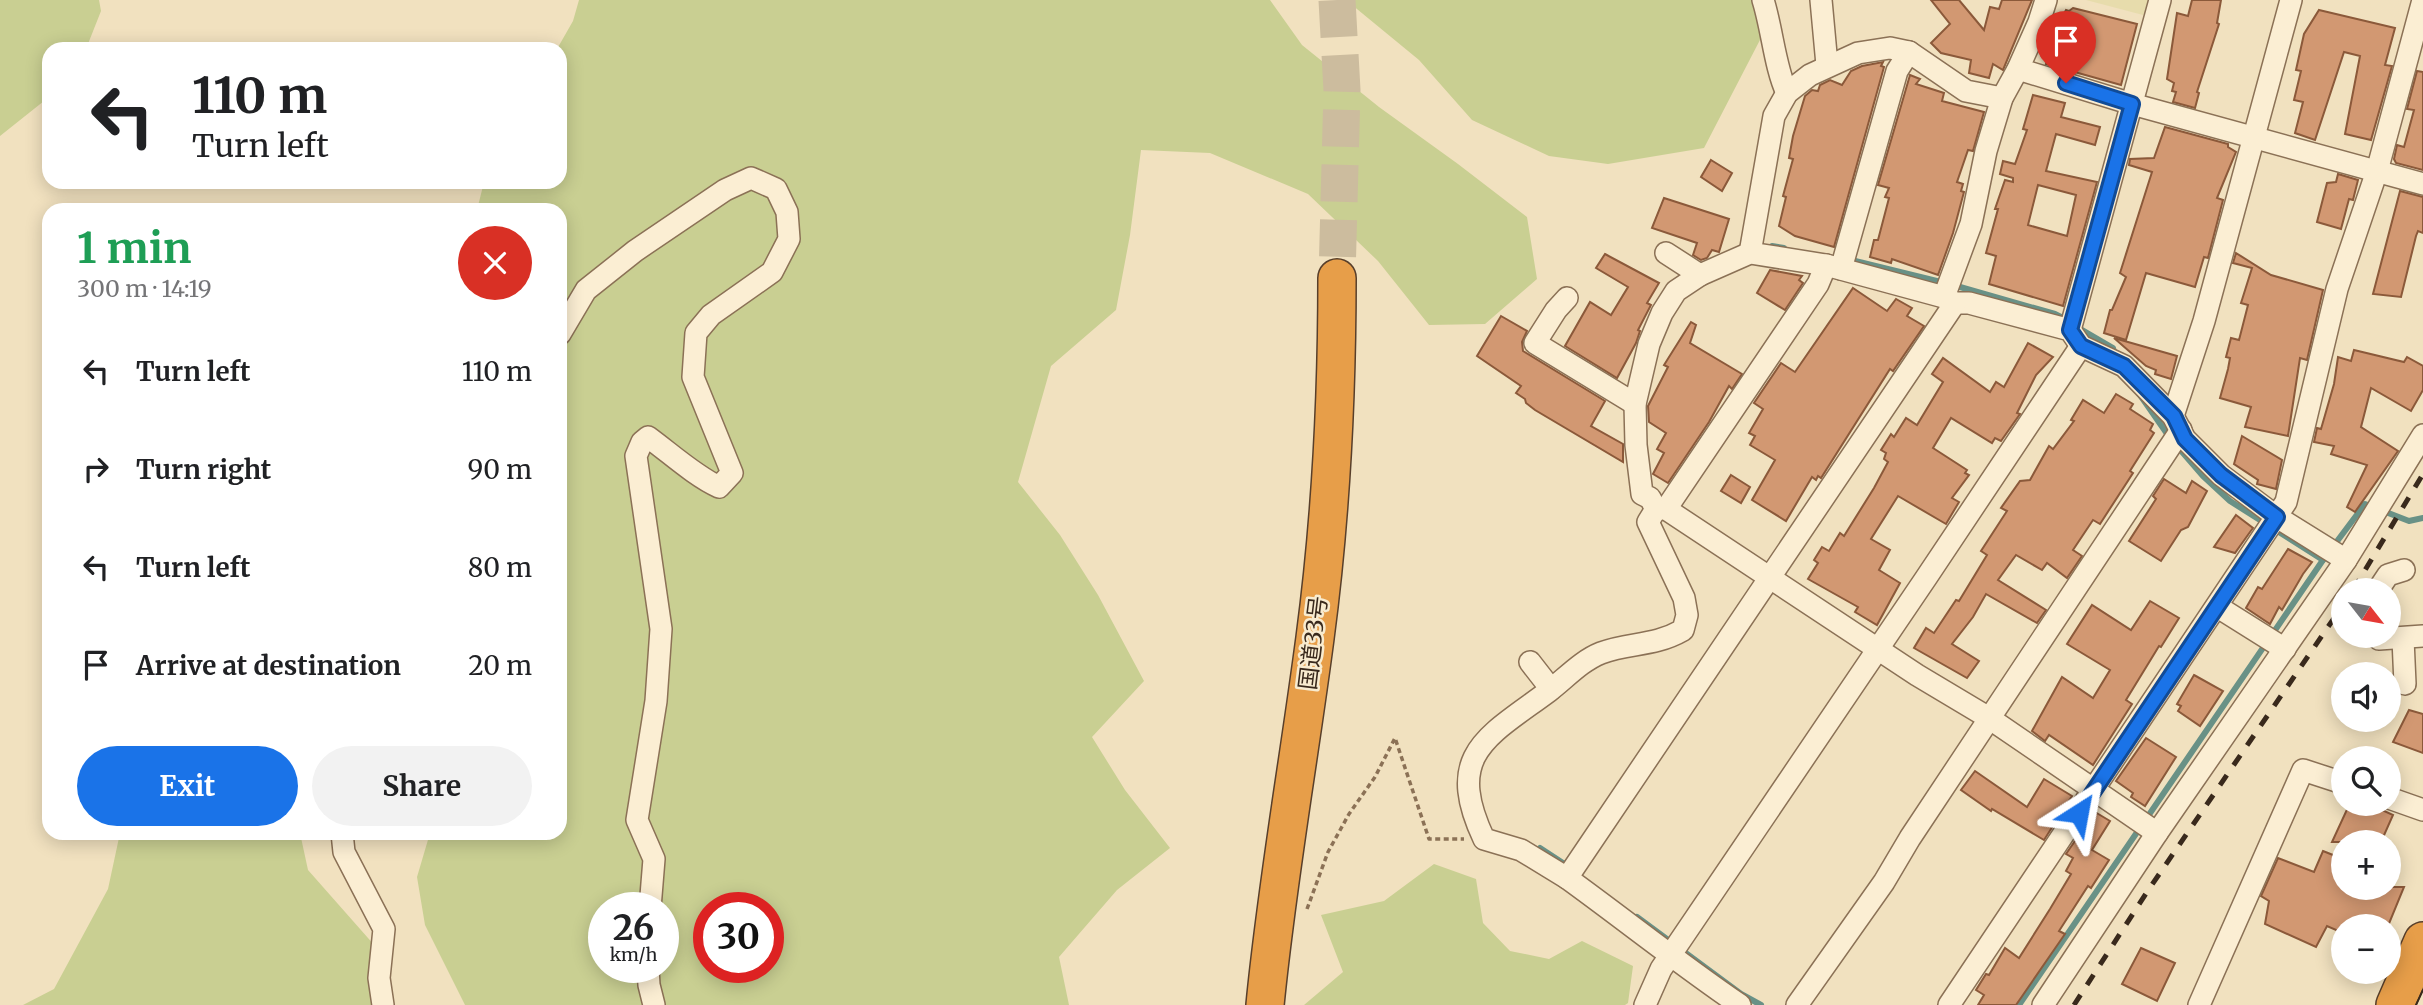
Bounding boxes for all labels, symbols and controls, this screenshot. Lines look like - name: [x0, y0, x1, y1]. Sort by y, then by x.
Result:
- pin: [2036, 11, 2096, 83]
- icon: arrive: [2047, 22, 2085, 60]
- text: 110 m: [192, 65, 327, 126]
- icon: left: [77, 70, 168, 161]
- text: Turn left: [192, 126, 329, 166]
- text: 1 min: [77, 222, 191, 274]
- button: close: [458, 226, 532, 300]
- text: 300 m · 14:19: [77, 274, 212, 303]
- icon: left: [77, 352, 115, 390]
- text: Turn left: [136, 355, 250, 388]
- text: 110 m: [462, 355, 532, 388]
- icon: right: [77, 450, 115, 488]
- text: Turn right: [136, 453, 271, 486]
- text: 90 m: [468, 453, 532, 486]
- icon: left: [77, 548, 115, 586]
- text: Turn left: [136, 551, 250, 584]
- text: 80 m: [468, 551, 532, 584]
- north arrow: [2331, 578, 2401, 648]
- map controls: [2331, 578, 2401, 984]
- street label: 国道33号: [1292, 594, 1333, 691]
- icon: arrive: [77, 646, 115, 684]
- text: Arrive at destination: [136, 649, 401, 682]
- text: 20 m: [468, 649, 532, 682]
- button: sound: [2331, 662, 2401, 732]
- button: Exit: [77, 746, 298, 826]
- button: Share: [312, 746, 532, 826]
- button: search: [2331, 746, 2401, 816]
- position arrow: [2042, 776, 2116, 850]
- button: +: [2331, 830, 2401, 900]
- speed limit sign: 30: [693, 892, 784, 983]
- text: 26: [613, 906, 654, 950]
- button: −: [2331, 914, 2401, 984]
- text: km/h: [610, 943, 657, 966]

